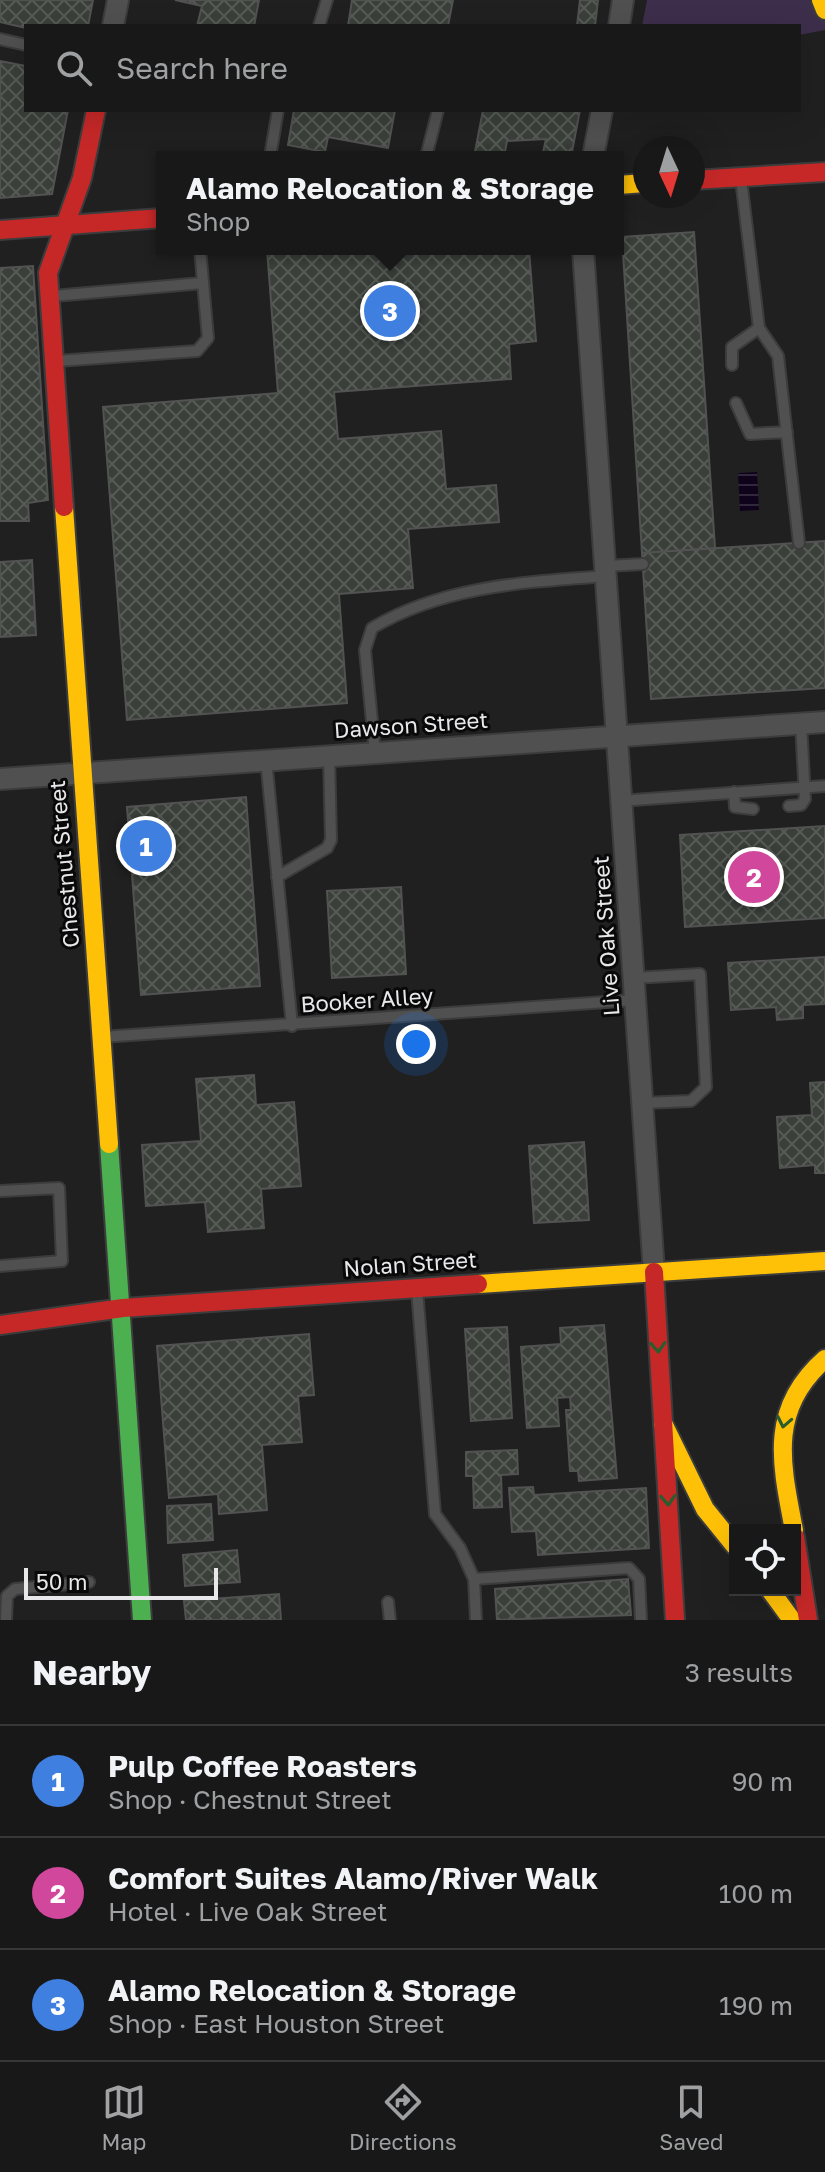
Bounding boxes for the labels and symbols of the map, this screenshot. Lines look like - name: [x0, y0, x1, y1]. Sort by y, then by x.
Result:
- north arrow: [633, 136, 705, 208]
- pin: 3: [364, 281, 416, 341]
- street label: Dawson Street: [333, 706, 489, 743]
- street label: Chestnut Street: [43, 779, 84, 949]
- pin: 1: [120, 816, 172, 876]
- pin: 2: [728, 847, 780, 907]
- street label: Live Oak Street: [586, 855, 625, 1017]
- street label: Booker Alley: [300, 981, 434, 1018]
- your location: [396, 1024, 436, 1064]
- street label: Nolan Street: [342, 1245, 478, 1282]
- one-way arrow: [649, 1341, 666, 1354]
- one-way arrow: [776, 1415, 793, 1429]
- one-way arrow: [659, 1494, 676, 1507]
- scale bar: [24, 1564, 218, 1600]

